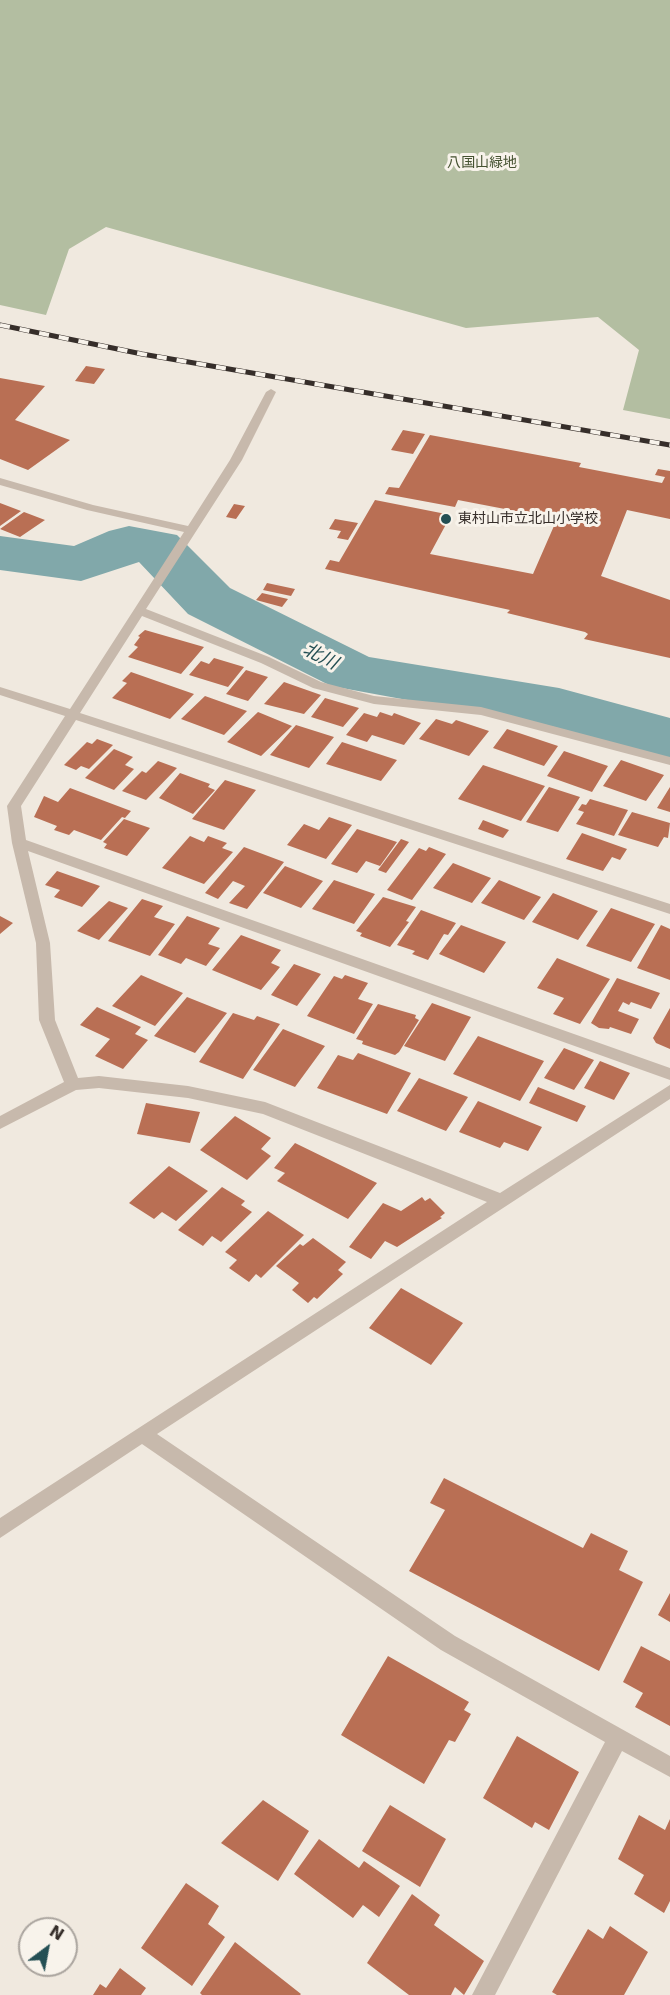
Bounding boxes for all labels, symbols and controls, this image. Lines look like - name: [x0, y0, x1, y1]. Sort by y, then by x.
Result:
- park label: 八国山緑地: [447, 155, 517, 171]
- place label: 東村山市立北山小学校: [458, 511, 598, 527]
- marker: 東村山市立北山小学校: [439, 512, 453, 526]
- water label: 北川: [299, 639, 341, 675]
- north arrow: [18, 1917, 78, 1977]
- text: N: [46, 1921, 67, 1945]

